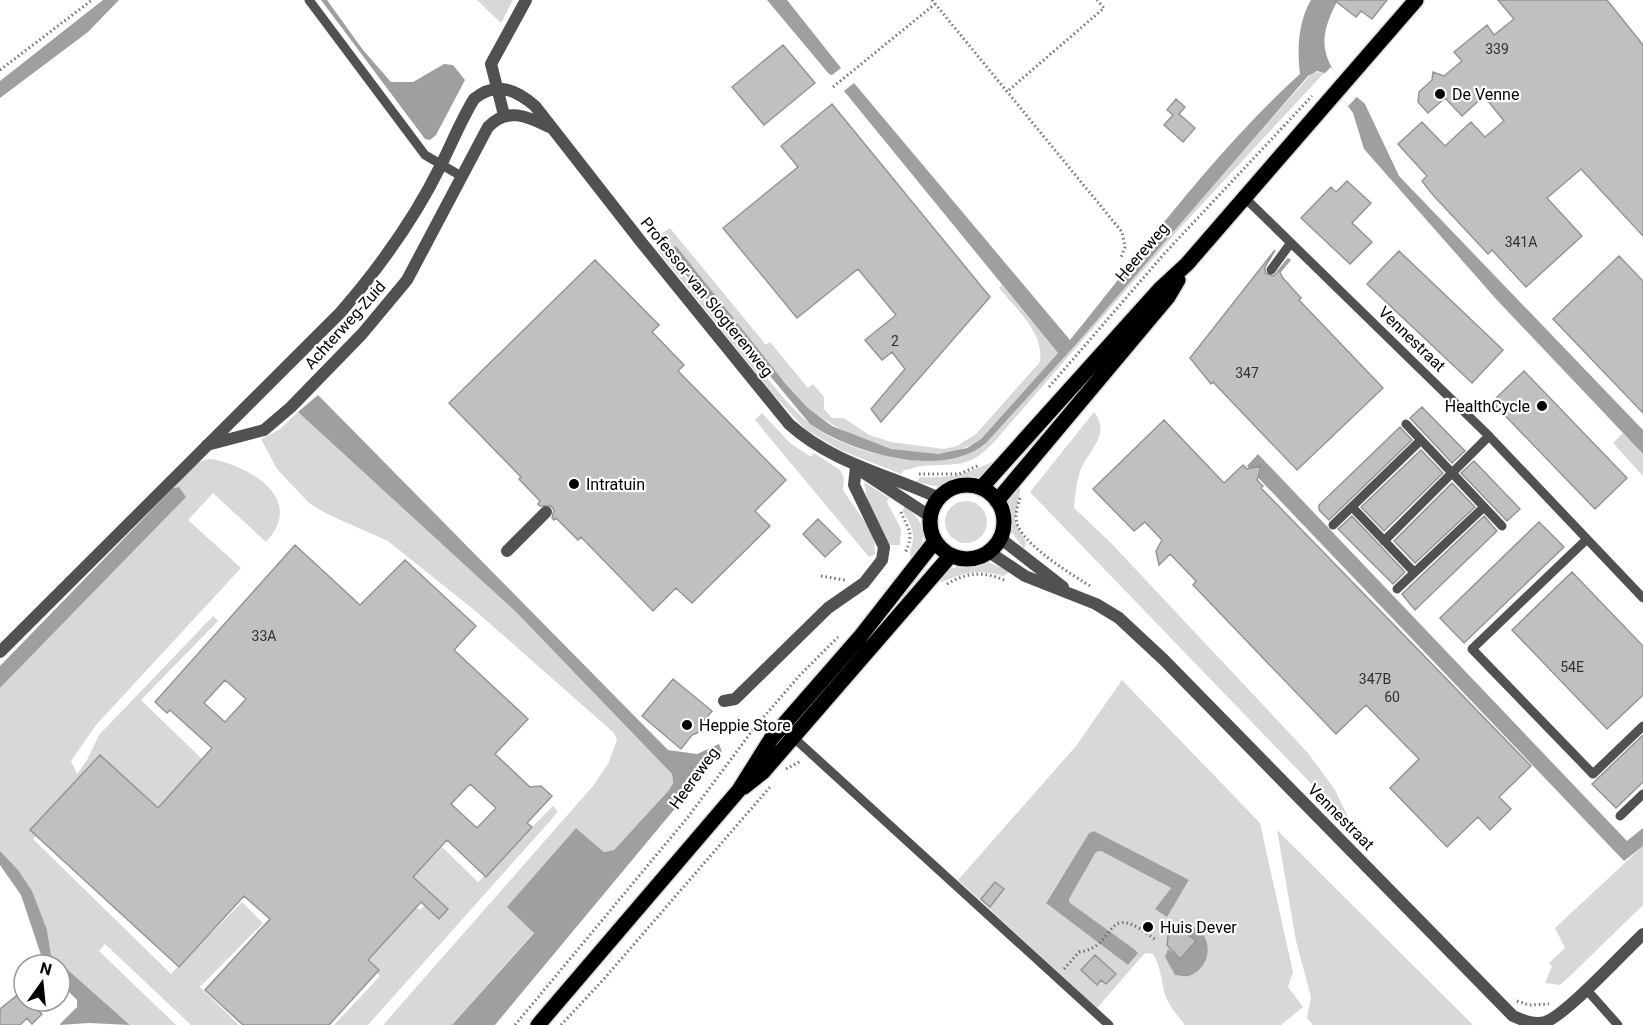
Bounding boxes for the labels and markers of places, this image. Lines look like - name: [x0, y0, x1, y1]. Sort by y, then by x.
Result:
- place label: De Venne: [1452, 85, 1519, 104]
- marker: De Venne: [1433, 87, 1447, 101]
- place label: HealthCycle: [1445, 397, 1530, 416]
- marker: HealthCycle: [1535, 399, 1549, 413]
- place label: Intratuin: [586, 475, 645, 494]
- marker: Intratuin: [567, 477, 581, 491]
- place label: Heppie Store: [699, 716, 791, 735]
- marker: Heppie Store: [680, 718, 694, 732]
- place label: Huis Dever: [1160, 918, 1237, 937]
- marker: Huis Dever: [1141, 920, 1155, 934]

